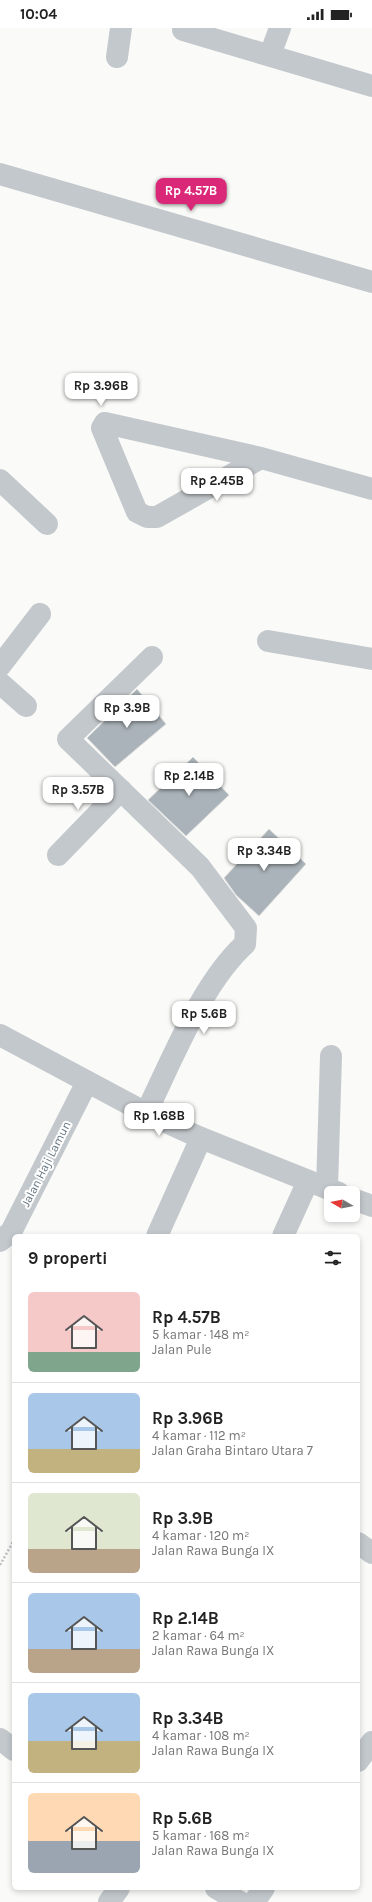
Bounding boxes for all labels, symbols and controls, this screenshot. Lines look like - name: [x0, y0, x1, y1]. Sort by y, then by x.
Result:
- text: 10:04: [20, 5, 57, 23]
- pin: Rp 4.57B: [150, 178, 232, 212]
- text: Rp 4.57B: [165, 183, 217, 198]
- pin: Rp 3.96B: [60, 373, 142, 407]
- text: Rp 3.96B: [74, 378, 128, 393]
- pin: Rp 2.45B: [176, 468, 258, 502]
- text: Rp 2.45B: [190, 473, 244, 488]
- pin: Rp 3.9B: [90, 695, 164, 729]
- text: Rp 3.9B: [104, 700, 150, 715]
- pin: Rp 2.14B: [148, 763, 230, 797]
- text: Rp 2.14B: [163, 768, 215, 783]
- pin: Rp 3.57B: [37, 777, 119, 811]
- text: Rp 3.57B: [52, 782, 104, 797]
- pin: Rp 3.34B: [223, 838, 305, 872]
- text: Rp 3.34B: [237, 843, 291, 858]
- pin: Rp 5.6B: [167, 1001, 241, 1035]
- text: Rp 5.6B: [181, 1006, 227, 1021]
- pin: Rp 1.68B: [118, 1103, 200, 1137]
- text: Rp 1.68B: [133, 1108, 185, 1123]
- street label: Jalan Haji Lamun: [18, 1119, 74, 1209]
- north arrow: [324, 1186, 360, 1222]
- map controls: [324, 1186, 360, 1222]
- icon: filters: [322, 1247, 344, 1269]
- text: 9 properti: [28, 1248, 108, 1268]
- text: Rp 4.57B: [152, 1307, 221, 1327]
- icon: home: [60, 1308, 108, 1356]
- text: 5 kamar · 148 m²: [152, 1327, 249, 1342]
- text: Jalan Pule: [152, 1342, 212, 1357]
- text: Rp 3.96B: [152, 1408, 224, 1428]
- icon: home: [60, 1409, 108, 1457]
- text: 4 kamar · 112 m²: [152, 1428, 246, 1443]
- text: Jalan Graha Bintaro Utara 7: [152, 1443, 313, 1458]
- text: Rp 3.9B: [152, 1508, 213, 1528]
- icon: home: [60, 1509, 108, 1557]
- text: 4 kamar · 120 m²: [152, 1528, 249, 1543]
- text: Jalan Rawa Bunga IX: [152, 1543, 274, 1558]
- text: Rp 2.14B: [152, 1608, 219, 1628]
- icon: home: [60, 1609, 108, 1657]
- text: 2 kamar · 64 m²: [152, 1628, 245, 1643]
- text: Jalan Rawa Bunga IX: [152, 1643, 274, 1658]
- text: Rp 3.34B: [152, 1708, 224, 1728]
- icon: home: [60, 1709, 108, 1757]
- text: 4 kamar · 108 m²: [152, 1728, 250, 1743]
- text: Jalan Rawa Bunga IX: [152, 1743, 274, 1758]
- text: Rp 5.6B: [152, 1808, 213, 1828]
- icon: home: [60, 1809, 108, 1857]
- text: 5 kamar · 168 m²: [152, 1828, 250, 1843]
- text: Jalan Rawa Bunga IX: [152, 1843, 274, 1858]

